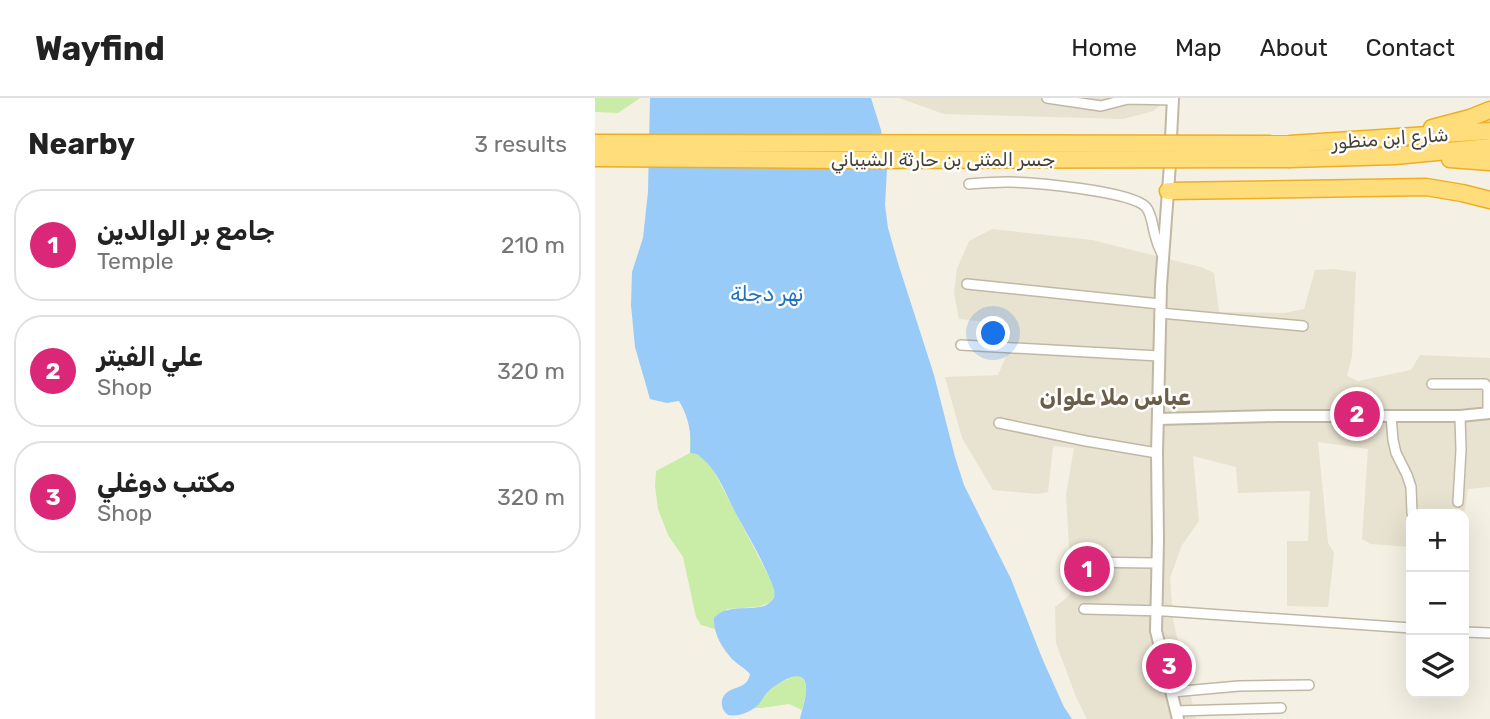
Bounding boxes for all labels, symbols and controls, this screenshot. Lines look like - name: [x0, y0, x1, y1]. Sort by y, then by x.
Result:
- text: Wayfind: [35, 29, 165, 68]
- text: Home: [1071, 34, 1137, 62]
- text: Map: [1175, 34, 1222, 62]
- text: About: [1260, 34, 1328, 62]
- text: Contact: [1366, 34, 1455, 62]
- street label: شارع ابن منظور: [1330, 123, 1449, 156]
- text: Nearby: [28, 126, 135, 162]
- text: 3 results: [474, 130, 567, 158]
- street label: جسر المثنى بن حارثة الشيباني: [831, 148, 1055, 174]
- text: جامع بر الوالدين: [97, 216, 275, 247]
- text: 1: [47, 231, 59, 259]
- text: 210 m: [501, 231, 565, 259]
- text: Temple: [97, 247, 174, 275]
- water label: نهر دجلة: [730, 281, 804, 306]
- your location: [976, 316, 1010, 350]
- text: علي الفيتر: [97, 342, 202, 373]
- text: 2: [46, 357, 60, 385]
- text: 320 m: [497, 357, 565, 385]
- text: Shop: [97, 373, 152, 401]
- district label: عباس ملا علوان: [1039, 383, 1191, 411]
- pin: 2: [1334, 388, 1380, 440]
- text: مكتب دوغلي: [97, 468, 235, 499]
- text: 3: [45, 483, 61, 511]
- text: 320 m: [497, 483, 565, 511]
- text: Shop: [97, 499, 152, 527]
- map controls: [1406, 509, 1469, 698]
- button: +: [1406, 509, 1469, 572]
- pin: 1: [1064, 543, 1110, 595]
- button: −: [1406, 572, 1469, 635]
- button: layers: [1406, 635, 1469, 698]
- pin: 3: [1146, 640, 1192, 692]

